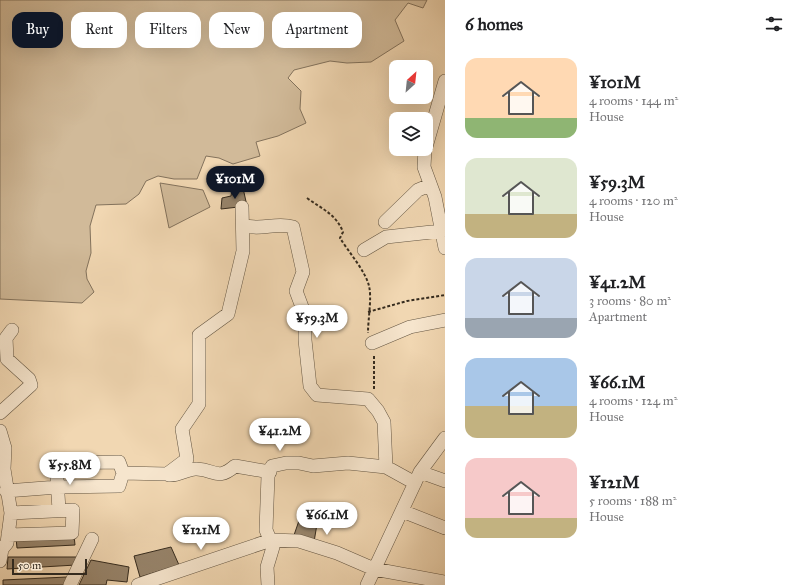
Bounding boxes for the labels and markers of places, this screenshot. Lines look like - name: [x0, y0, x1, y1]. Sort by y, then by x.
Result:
- pin: ¥101M: [207, 166, 263, 200]
- pin: ¥59.3M: [284, 305, 350, 339]
- pin: ¥41.2M: [247, 418, 313, 452]
- pin: ¥55.8M: [37, 452, 103, 486]
- pin: ¥66.1M: [294, 502, 360, 536]
- pin: ¥121M: [173, 517, 229, 551]

